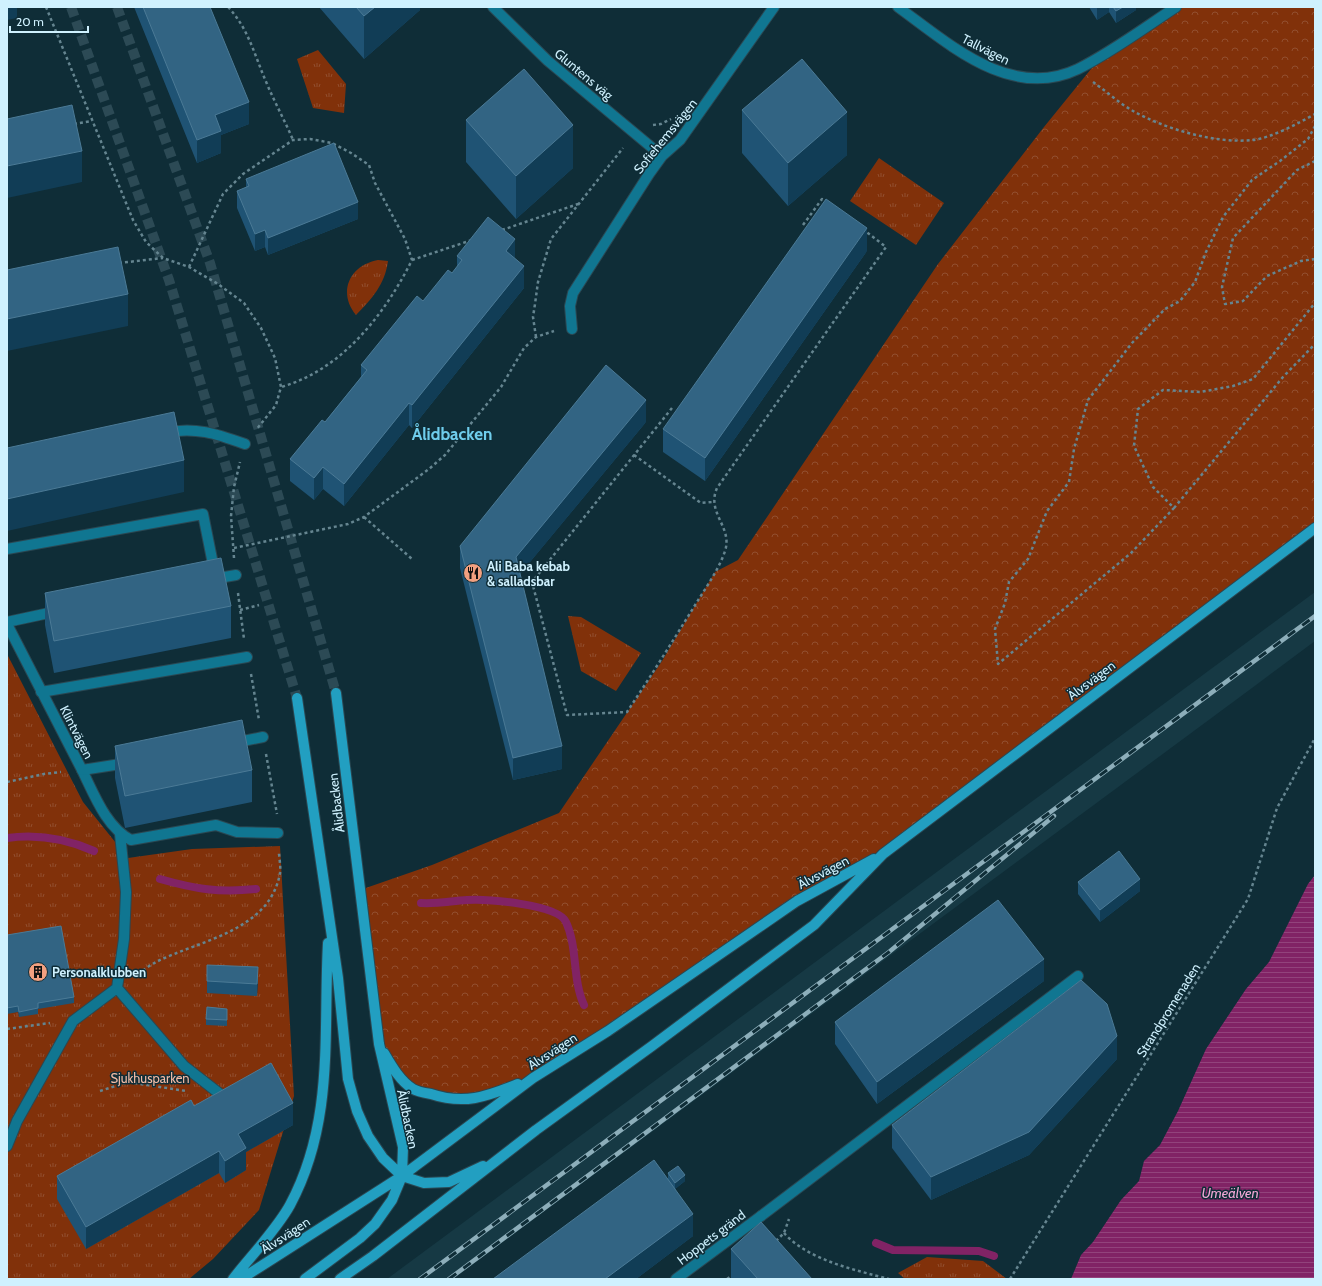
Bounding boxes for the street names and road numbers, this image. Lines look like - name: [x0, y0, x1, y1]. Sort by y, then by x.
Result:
- street label: Tallvägen: [959, 30, 1013, 68]
- street label: Gluntens väg: [552, 45, 617, 103]
- street label: Sofiehemsvägen: [630, 95, 700, 177]
- street label: Älvsvägen: [1064, 657, 1118, 703]
- street label: Klintvägen: [57, 703, 97, 761]
- street label: Ålidbacken: [323, 772, 348, 834]
- street label: Älvsvägen: [795, 852, 851, 892]
- street label: Strandpromenaden: [1133, 960, 1203, 1060]
- street label: Älvsvägen: [524, 1029, 580, 1073]
- street label: Ålidbacken: [394, 1088, 423, 1150]
- street label: Hoppets gränd: [674, 1206, 748, 1268]
- street label: Älvsvägen: [257, 1213, 313, 1257]

